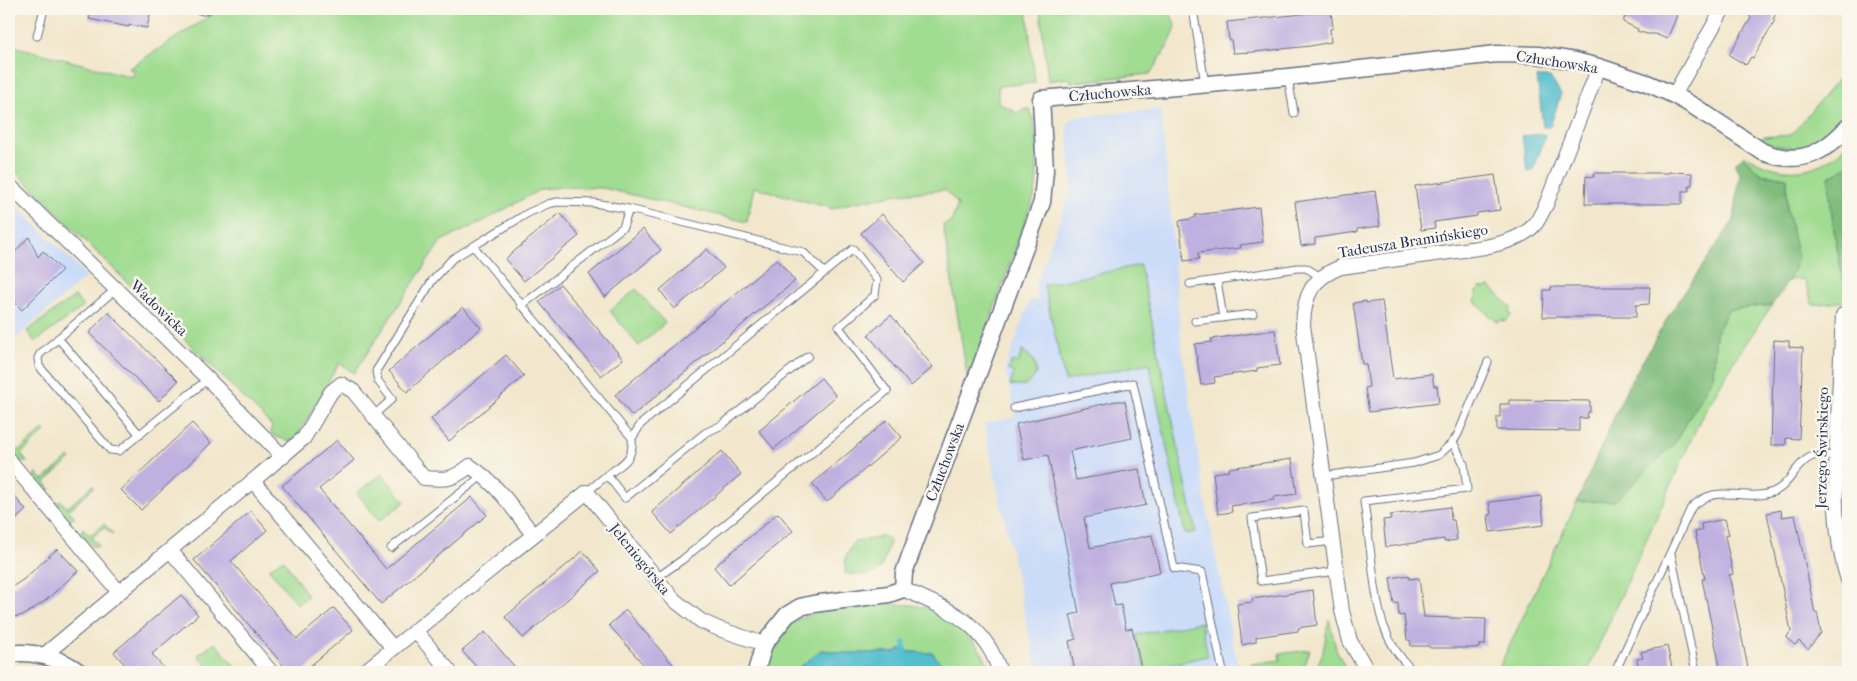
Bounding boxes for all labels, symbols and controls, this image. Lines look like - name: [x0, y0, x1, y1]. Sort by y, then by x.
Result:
- street label: Człuchowska: [1515, 47, 1600, 78]
- street label: Człuchowska: [1068, 80, 1153, 106]
- street label: Tadeusza Bramińskiego: [1337, 220, 1490, 262]
- street label: Wadowicka: [126, 276, 192, 340]
- street label: Jerzego Świrskiego: [1812, 386, 1832, 510]
- street label: Człuchowska: [922, 419, 969, 504]
- street label: Jeleniogórska: [605, 519, 675, 599]

